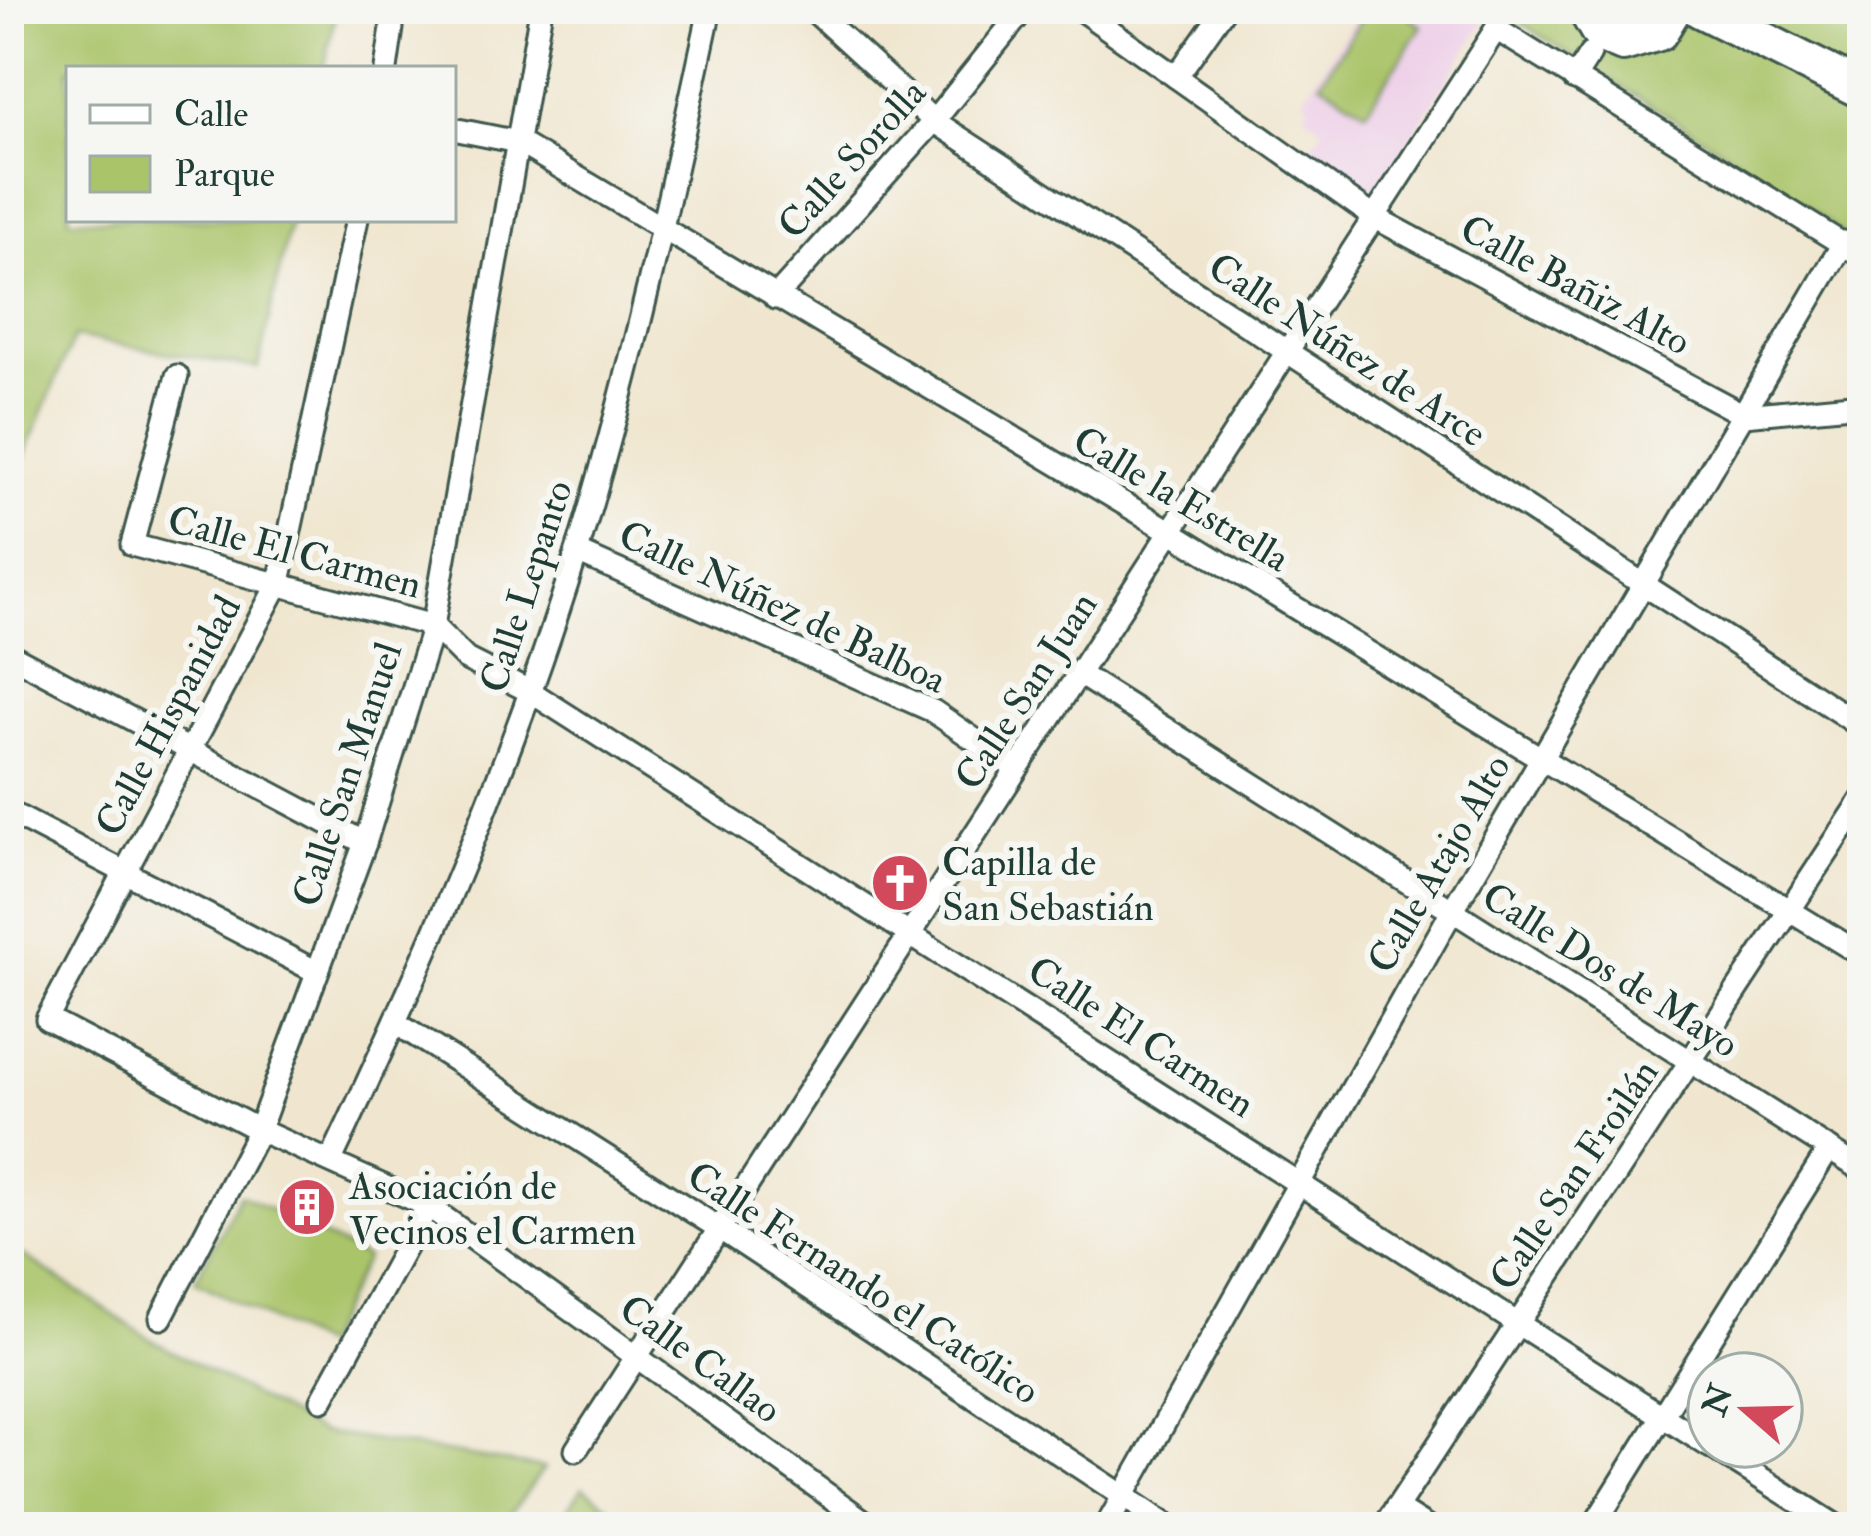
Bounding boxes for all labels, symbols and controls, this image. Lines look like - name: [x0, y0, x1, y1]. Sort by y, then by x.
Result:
- legend: [66, 66, 456, 222]
- street label: Calle Sorolla: [768, 68, 937, 249]
- text: Calle: [174, 92, 248, 137]
- text: Parque: [174, 152, 275, 197]
- street label: Calle Bañiz Alto: [1452, 204, 1699, 367]
- street label: Calle Núñez de Arce: [1199, 242, 1495, 458]
- street label: Calle la Estrella: [1064, 415, 1299, 584]
- street label: Calle Lepanto: [469, 474, 584, 699]
- street label: Calle El Carmen: [162, 495, 427, 610]
- street label: Calle Núñez de Balboa: [611, 510, 955, 705]
- street label: Calle San Juan: [944, 583, 1108, 799]
- street label: Calle Hispanidad: [84, 587, 252, 844]
- street label: Calle San Manuel: [282, 636, 413, 913]
- street label: Calle Atajo Alto: [1357, 746, 1522, 982]
- place label: Capilla de San Sebastián: [942, 838, 1154, 932]
- church icon: Capilla de San Sebastián: [869, 852, 931, 914]
- street label: Calle Dos de Mayo: [1473, 872, 1748, 1069]
- street label: Calle El Carmen: [1019, 946, 1264, 1129]
- street label: Calle San Froilán: [1479, 1050, 1669, 1300]
- street label: Calle Fernando el Católico: [678, 1151, 1048, 1415]
- place label: Asociación de Vecinos el Carmen: [348, 1162, 636, 1256]
- building icon: Asociación de Vecinos el Carmen: [276, 1176, 338, 1238]
- street label: Calle Callao: [610, 1284, 791, 1434]
- north arrow: [1685, 1350, 1805, 1470]
- text: N: [1694, 1379, 1743, 1422]

